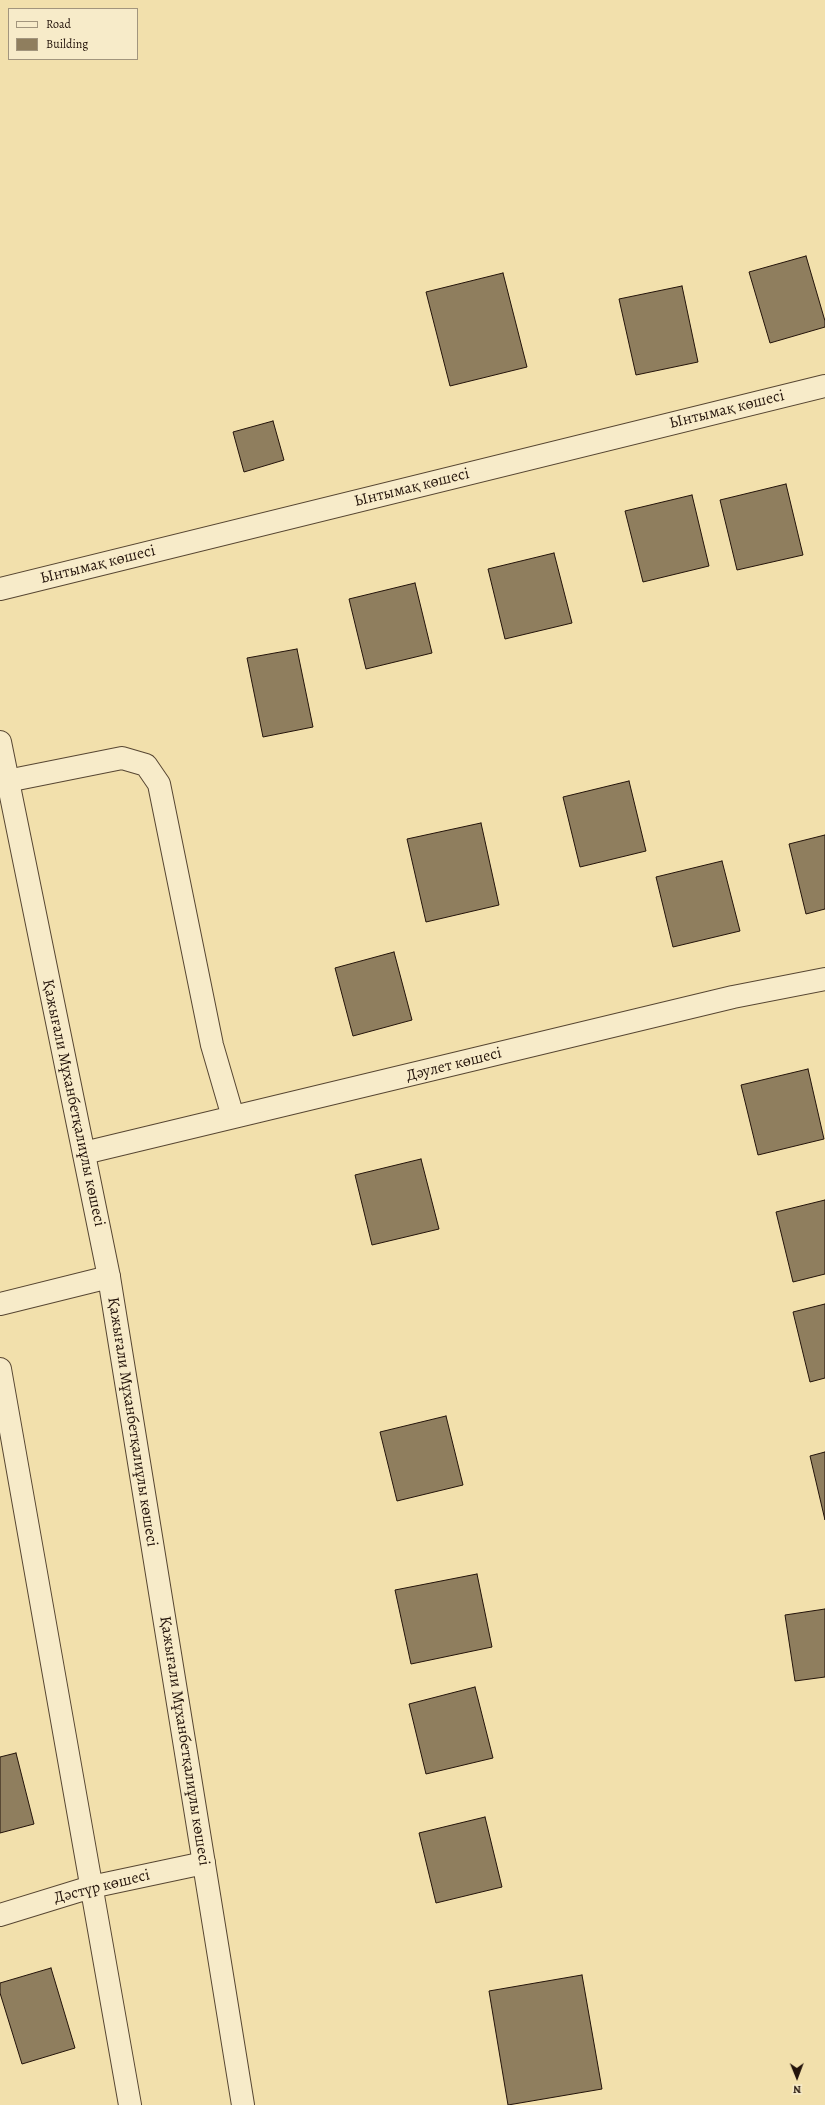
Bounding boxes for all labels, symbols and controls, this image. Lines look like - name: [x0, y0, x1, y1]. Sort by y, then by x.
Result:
- legend: [8, 8, 138, 60]
- text: Road: [46, 16, 71, 32]
- text: Building: [46, 36, 88, 52]
- street label: Ынтымақ көшесі: [667, 386, 787, 434]
- street label: Ынтымақ көшесі: [352, 464, 472, 512]
- street label: Ынтымақ көшесі: [38, 541, 158, 589]
- street label: Қажығали Мұханбетқалиұлы көшесі: [37, 978, 109, 1228]
- street label: Дәулет көшесі: [404, 1044, 504, 1086]
- street label: Қажығали Мұханбетқалиұлы көшесі: [103, 1296, 161, 1548]
- street label: Қажығали Мұханбетқалиұлы көшесі: [155, 1615, 213, 1867]
- street label: Дәстүр көшесі: [52, 1866, 152, 1908]
- north arrow: [777, 2057, 817, 2097]
- text: N: [793, 2082, 801, 2097]

